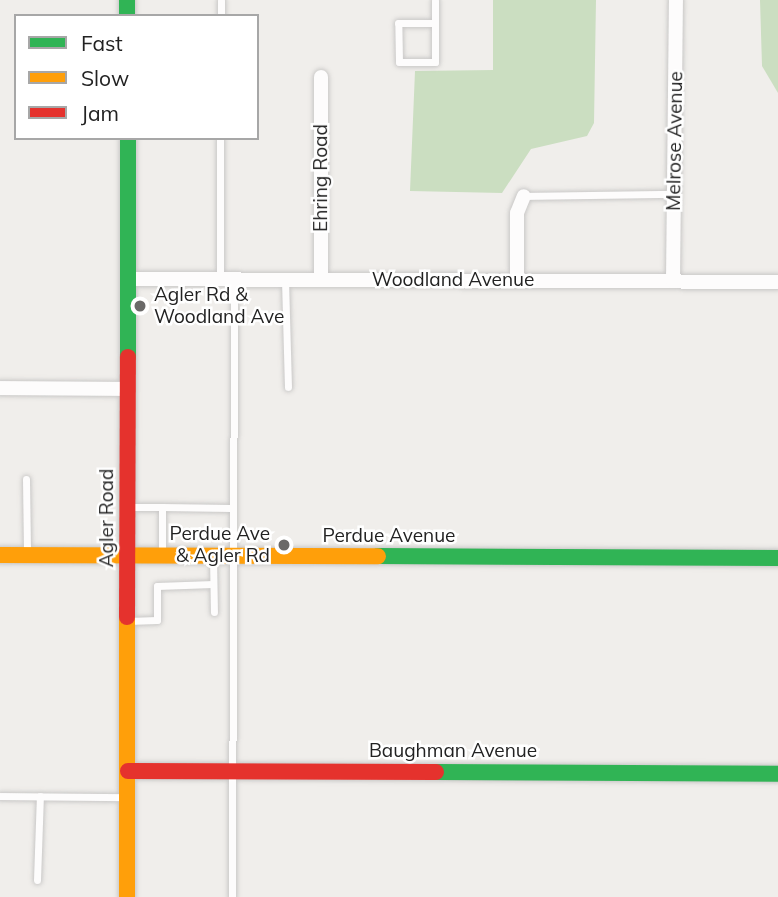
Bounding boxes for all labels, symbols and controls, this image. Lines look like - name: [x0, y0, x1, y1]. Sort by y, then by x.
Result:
- legend: [14, 14, 259, 140]
- text: Fast: [81, 30, 123, 56]
- text: Slow: [81, 65, 129, 91]
- street label: Melrose Avenue: [662, 71, 688, 211]
- text: Jam: [81, 100, 119, 126]
- street label: Ehring Road: [310, 124, 332, 232]
- street label: Woodland Avenue: [372, 269, 534, 291]
- place label: Agler Rd & Woodland Ave: [154, 284, 284, 328]
- marker: Agler Rd & Woodland Ave: [132, 298, 148, 314]
- street label: Agler Road: [96, 469, 118, 567]
- place label: Perdue Ave & Agler Rd: [170, 523, 270, 567]
- street label: Perdue Avenue: [323, 525, 455, 547]
- marker: Perdue Ave & Agler Rd: [276, 537, 292, 553]
- street label: Baughman Avenue: [369, 740, 537, 762]

